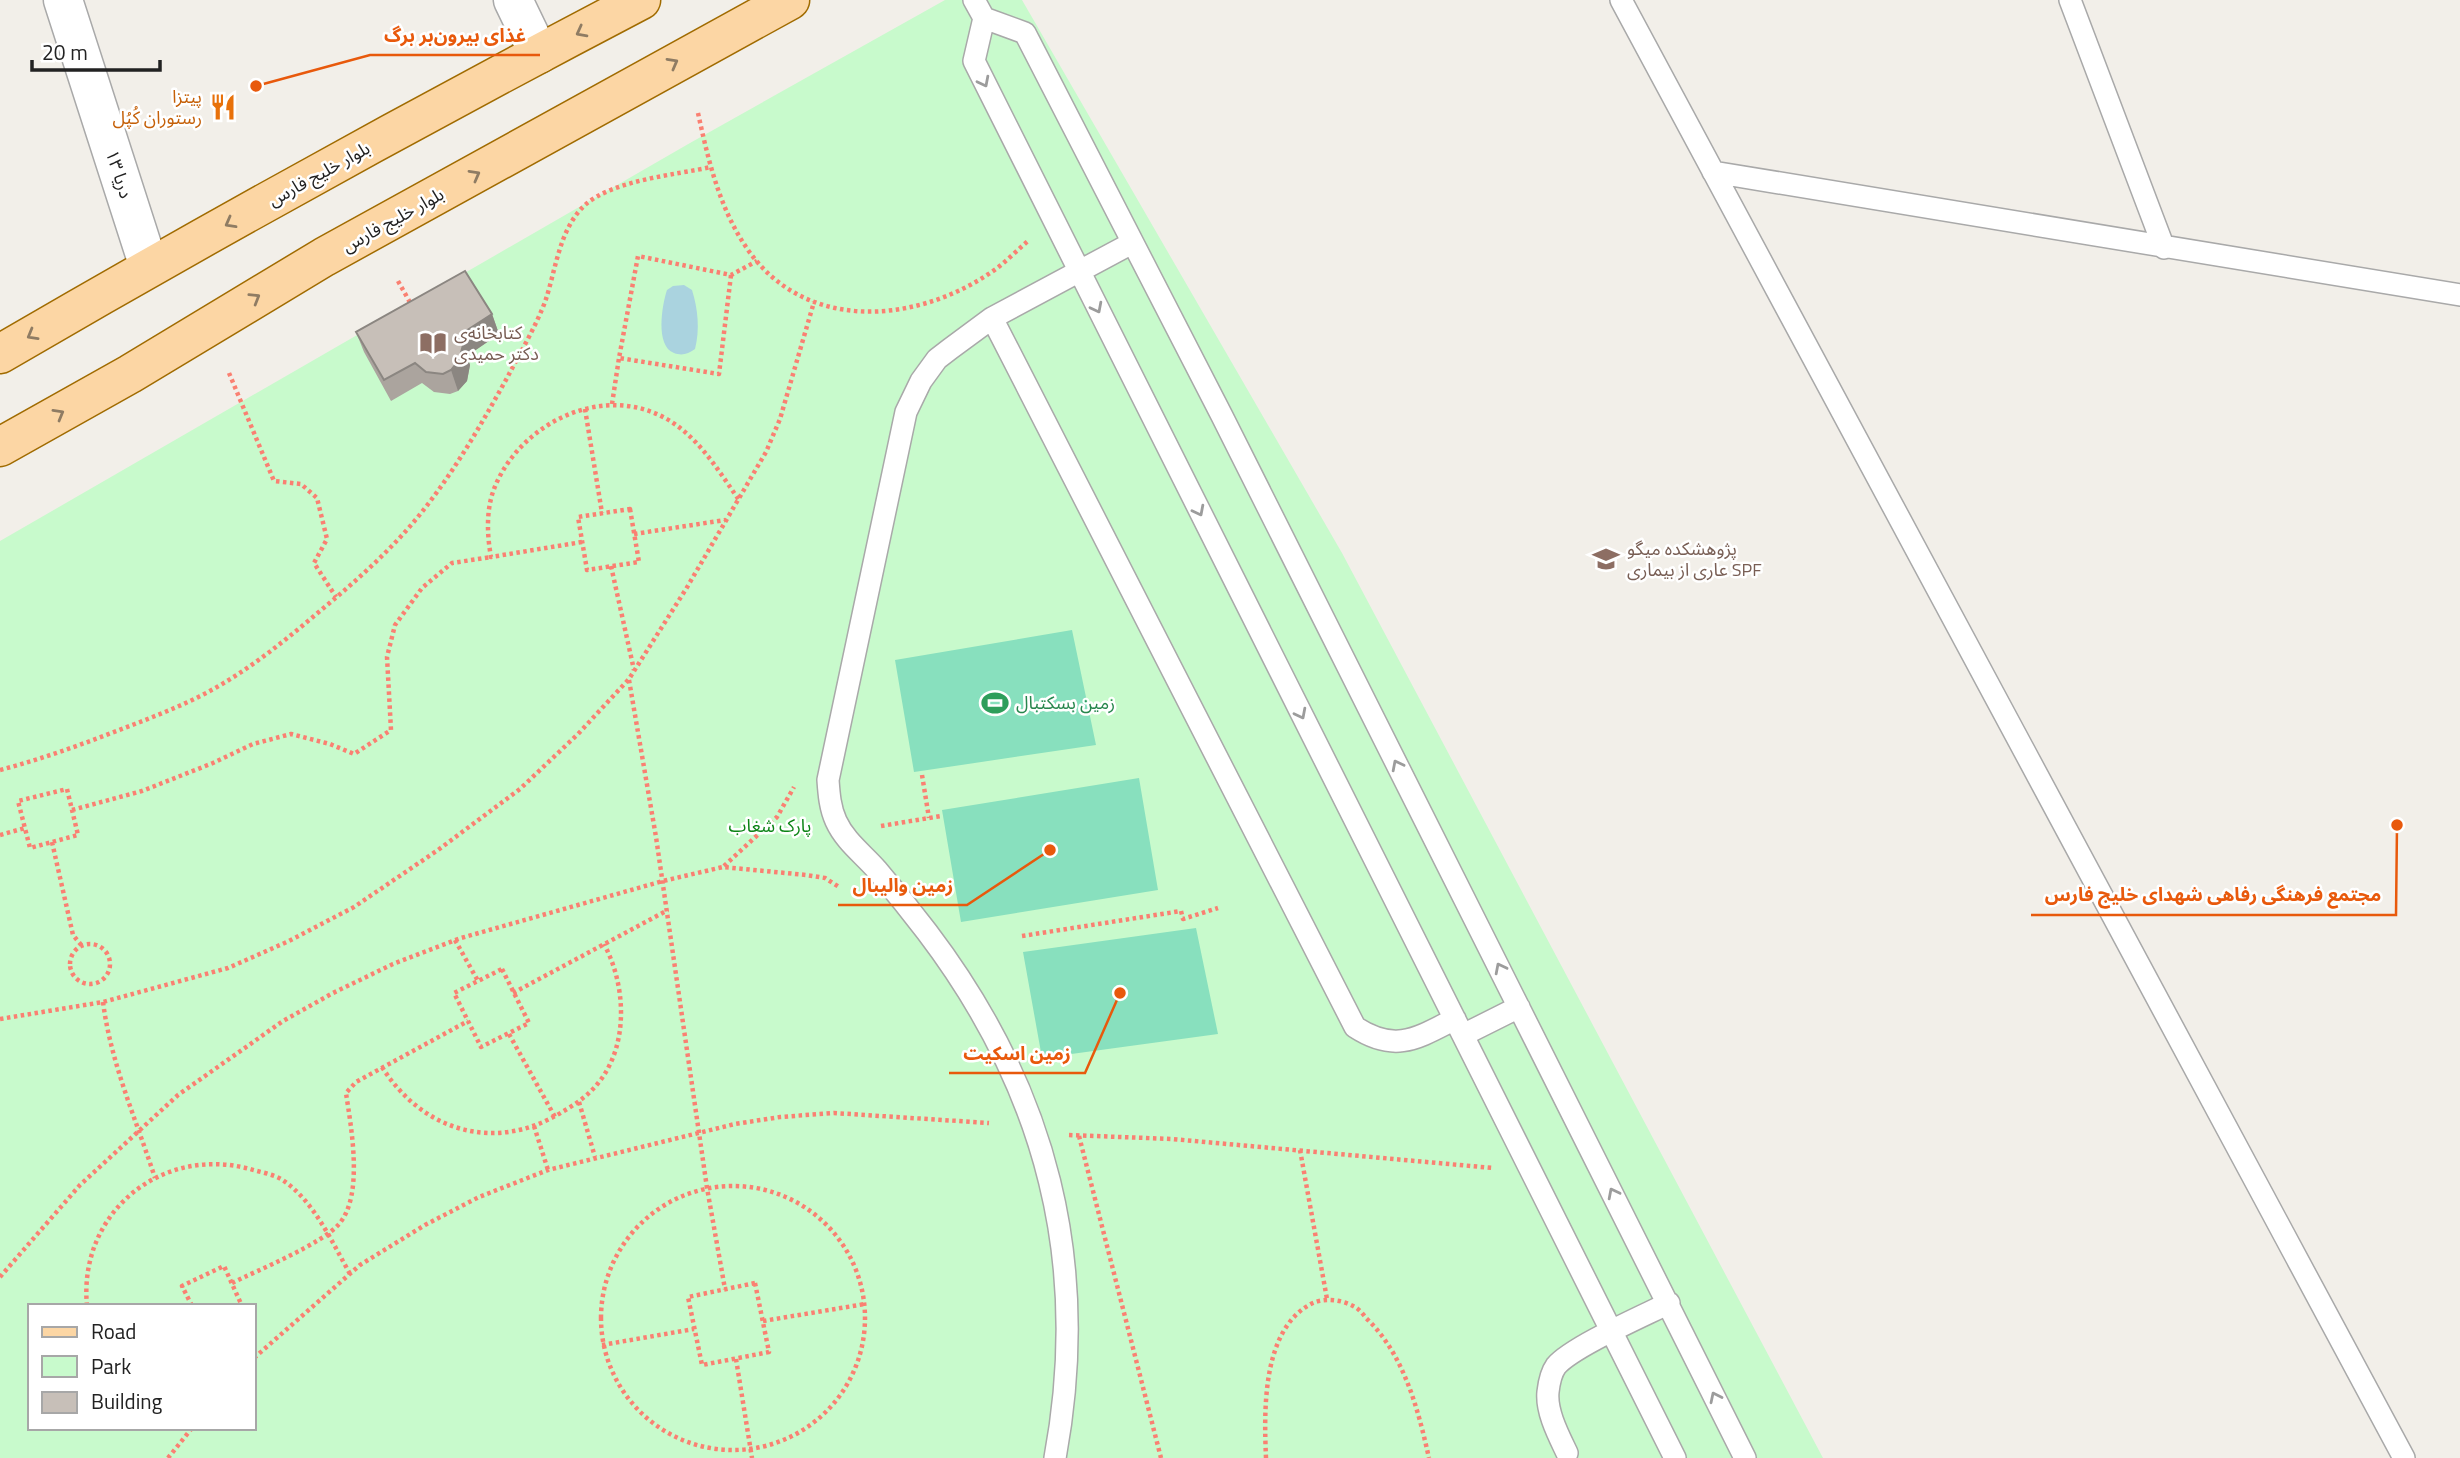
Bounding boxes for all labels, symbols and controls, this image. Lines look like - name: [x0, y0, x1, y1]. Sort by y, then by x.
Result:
- callout: غذای بیرون‌بر برگ: [370, 15, 540, 55]
- text: غذای بیرون‌بر برگ: [384, 20, 526, 49]
- one-way arrow: [576, 23, 588, 37]
- scale bar: [32, 28, 159, 72]
- text: 20 m: [42, 36, 88, 68]
- one-way arrow: [666, 58, 678, 71]
- one-way arrow: [976, 75, 990, 87]
- place label: پیتزا رستوران کُپُل: [113, 83, 202, 131]
- restaurant icon: پیتزا رستوران کُپُل: [208, 92, 238, 122]
- street label: بلوار خلیج‌ فارس: [263, 134, 375, 213]
- street label: دریا ۱۳: [99, 146, 140, 202]
- one-way arrow: [468, 170, 480, 183]
- street label: بلوار خلیج ‌فارس: [337, 180, 449, 259]
- one-way arrow: [225, 214, 238, 228]
- one-way arrow: [248, 294, 261, 307]
- one-way arrow: [1088, 300, 1102, 313]
- place label: کتابخانه‌ی دکتر حمیدی: [454, 319, 539, 367]
- one-way arrow: [27, 327, 40, 340]
- library icon: کتابخانه‌ی دکتر حمیدی: [418, 328, 448, 358]
- one-way arrow: [52, 409, 65, 422]
- one-way arrow: [1190, 504, 1204, 516]
- place label: پژوهشکده میگو عاری از بیماری SPF: [1627, 535, 1762, 583]
- school or university icon: پژوهشکده میگو عاری از بیماری SPF: [1591, 544, 1621, 574]
- sports icon: زمین بسکتبال: [980, 688, 1010, 718]
- place label: زمین بسکتبال: [1016, 689, 1115, 716]
- one-way arrow: [1293, 707, 1307, 719]
- one-way arrow: [1392, 760, 1406, 772]
- park label: پارک شغاب: [729, 812, 811, 839]
- callout: زمین والیبال: [838, 865, 967, 905]
- text: زمین والیبال: [853, 870, 953, 899]
- callout: مجتمع فرهنگی رفاهی شهدای خلیج فارس: [2031, 875, 2396, 915]
- text: مجتمع فرهنگی رفاهی شهدای خلیج فارس: [2045, 879, 2381, 909]
- one-way arrow: [1494, 963, 1508, 975]
- callout: زمین اسکیت: [949, 1033, 1085, 1073]
- text: زمین اسکیت: [963, 1038, 1071, 1067]
- one-way arrow: [1607, 1188, 1621, 1200]
- legend: [28, 1304, 256, 1430]
- text: Road: [91, 1315, 136, 1347]
- text: Park: [91, 1350, 131, 1382]
- text: Building: [91, 1385, 163, 1417]
- one-way arrow: [1709, 1392, 1723, 1404]

